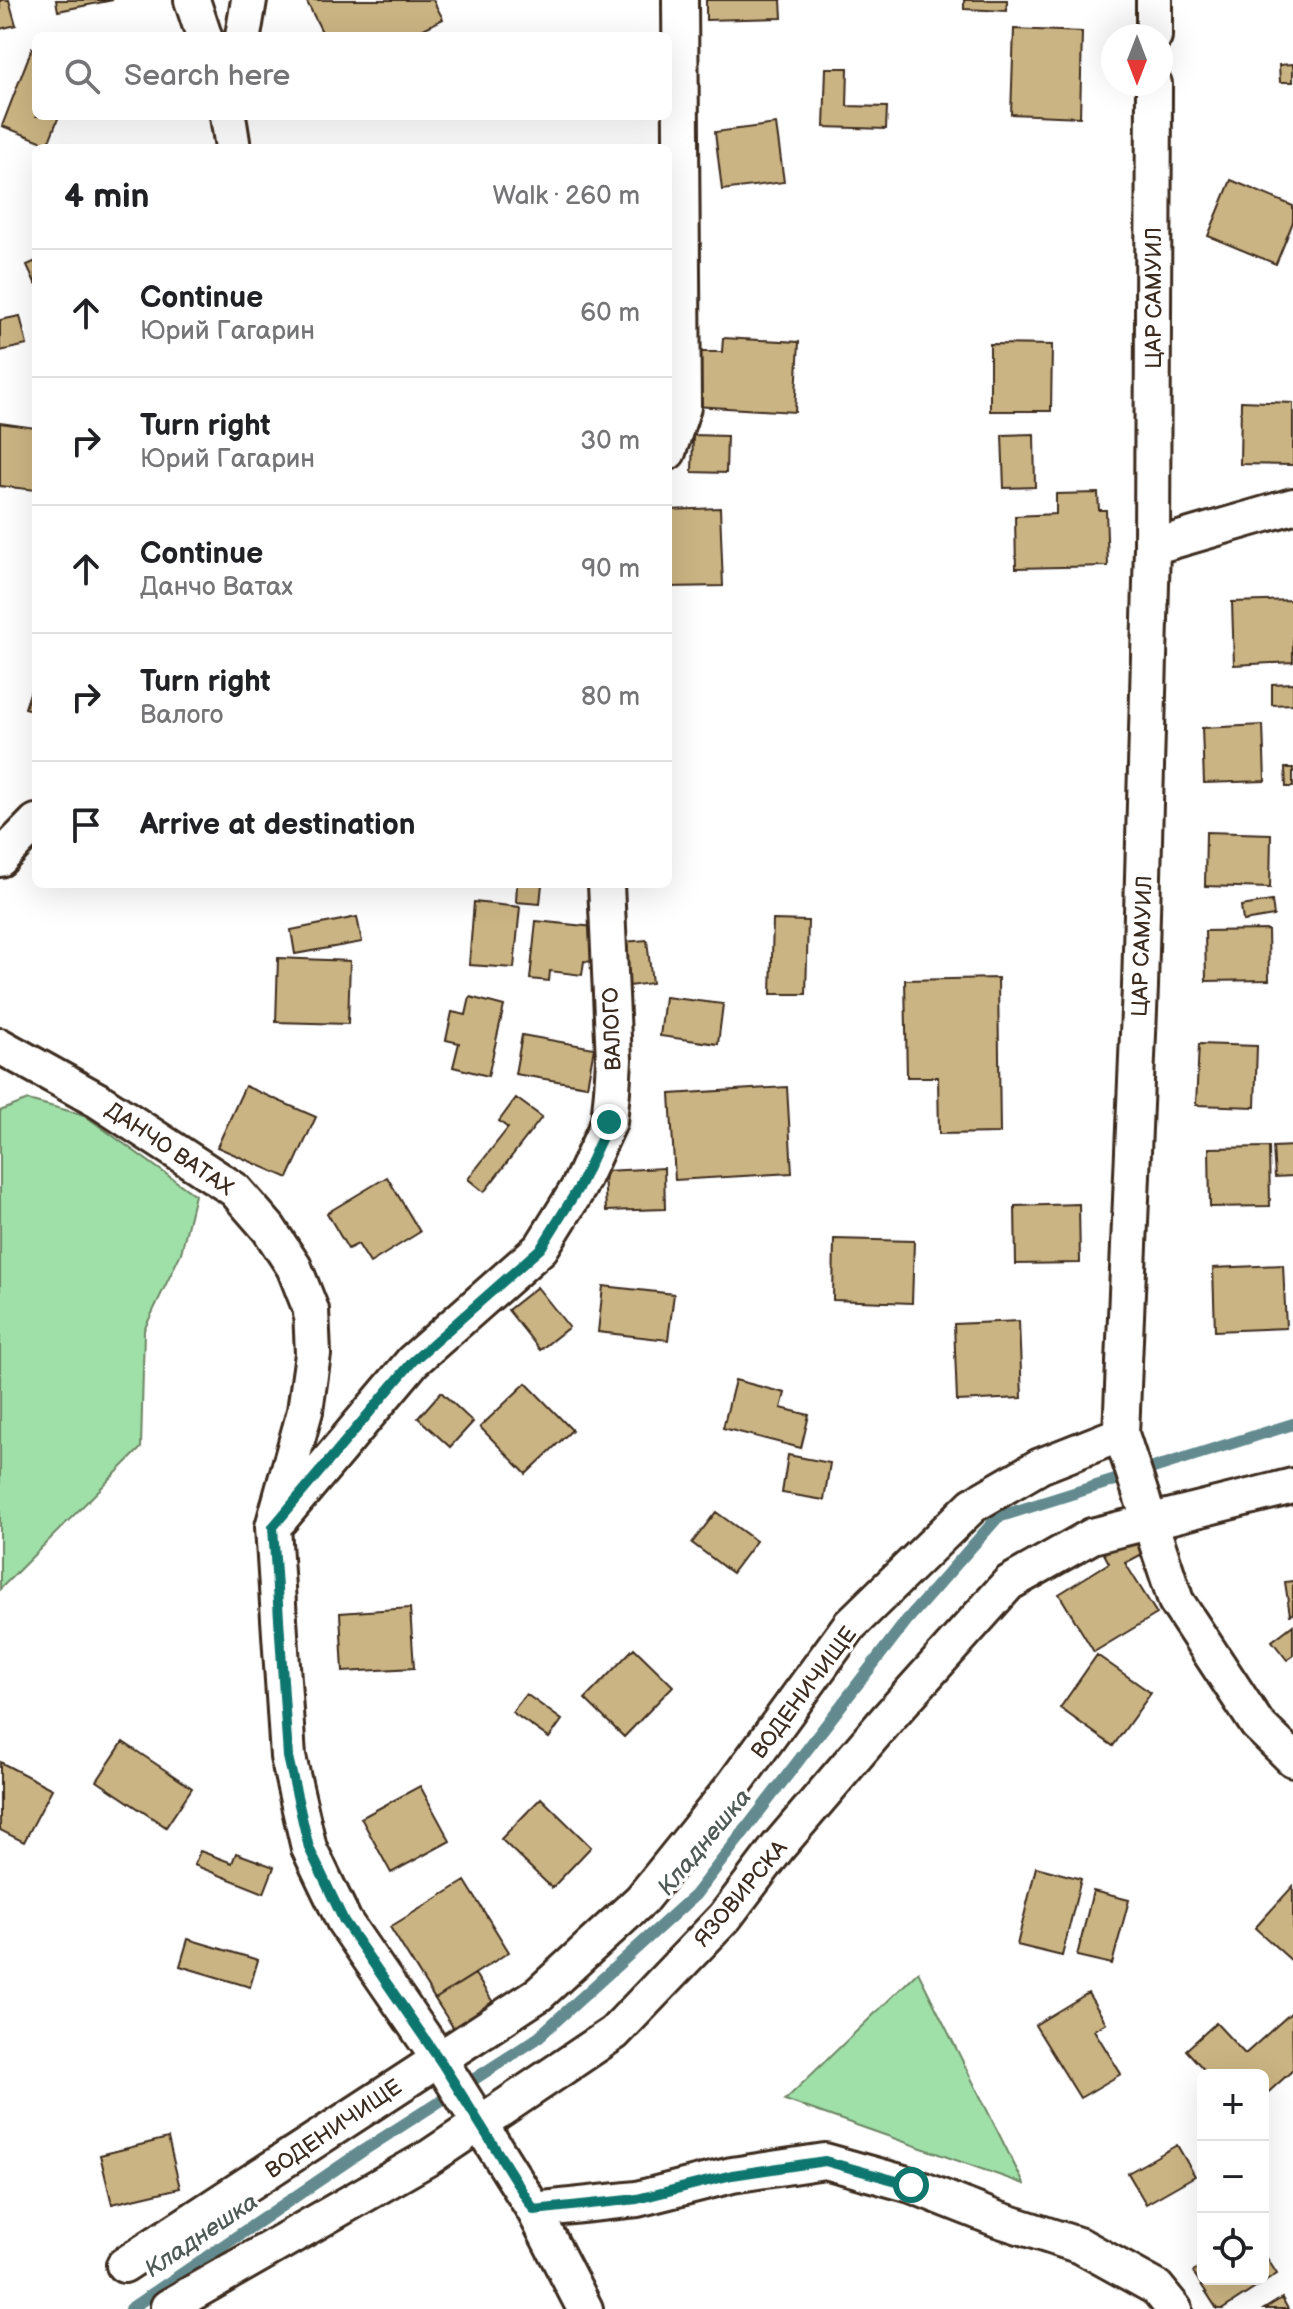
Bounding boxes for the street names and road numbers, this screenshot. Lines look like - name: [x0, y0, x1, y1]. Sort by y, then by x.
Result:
- street label: ЦАР САМУИЛ: [1141, 227, 1168, 369]
- street label: ЦАР САМУИЛ: [1127, 875, 1158, 1017]
- street label: ВАЛОГО: [598, 986, 627, 1071]
- street label: ДАНЧО ВАТАХ: [100, 1097, 239, 1202]
- street label: ВОДЕНИЧИЩЕ: [746, 1622, 863, 1764]
- street label: ЯЗОВИРСКА: [689, 1835, 794, 1953]
- street label: ВОДЕНИЧИЩЕ: [261, 2074, 407, 2185]

